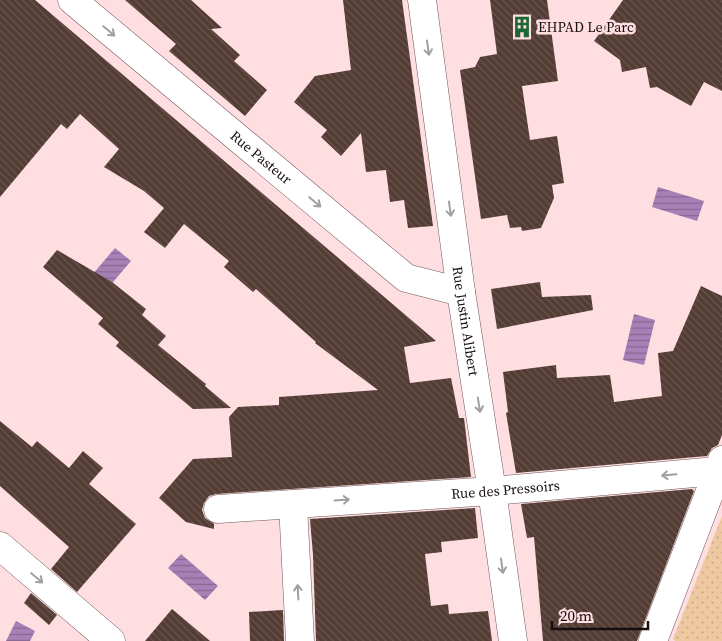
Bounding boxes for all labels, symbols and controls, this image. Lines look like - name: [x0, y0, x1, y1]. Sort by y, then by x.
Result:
- building icon: EHPAD Le Parc: [509, 14, 535, 40]
- place label: EHPAD Le Parc: [538, 17, 634, 37]
- one-way arrow: [102, 26, 115, 37]
- one-way arrow: [424, 40, 434, 56]
- street label: Rue Pasteur: [226, 126, 296, 189]
- one-way arrow: [308, 197, 321, 208]
- one-way arrow: [445, 201, 455, 217]
- street label: Rue Justin Alibert: [448, 265, 484, 378]
- one-way arrow: [474, 396, 484, 412]
- one-way arrow: [661, 471, 677, 480]
- street label: Rue des Pressoirs: [450, 475, 560, 504]
- one-way arrow: [334, 496, 350, 505]
- one-way arrow: [497, 557, 507, 573]
- one-way arrow: [30, 572, 43, 583]
- one-way arrow: [293, 585, 302, 601]
- scale bar: [552, 598, 648, 630]
- text: 20 m: [560, 605, 592, 626]

